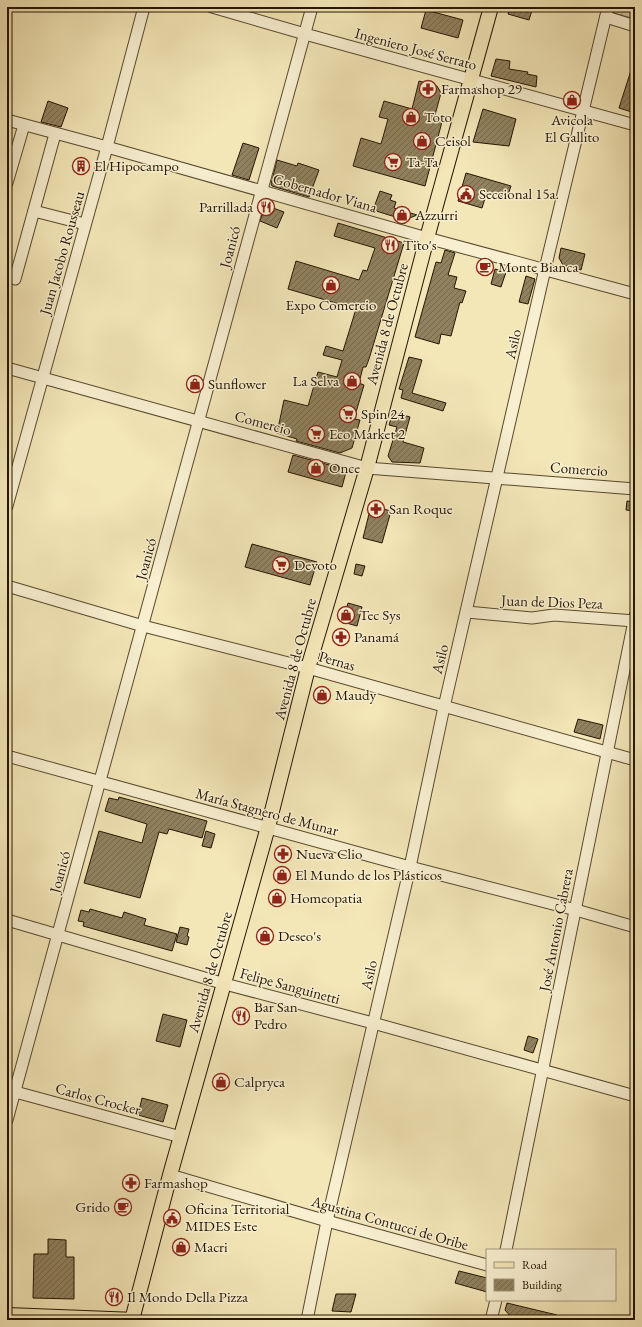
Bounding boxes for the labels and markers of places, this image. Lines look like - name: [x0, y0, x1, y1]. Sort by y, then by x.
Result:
- pharmacy icon: Farmashop 29: [418, 79, 438, 99]
- place label: Farmashop 29: [441, 79, 522, 98]
- shop icon: Avicola El Gallito: [562, 90, 582, 110]
- shop icon: Toto: [401, 107, 421, 127]
- place label: Toto: [424, 107, 452, 126]
- place label: Avicola El Gallito: [545, 110, 600, 146]
- shop icon: Ceisol: [412, 131, 432, 151]
- place label: Ceisol: [435, 131, 471, 150]
- supermarket icon: Ta-Ta: [383, 152, 403, 172]
- place label: Ta-Ta: [406, 152, 438, 171]
- building icon: El Hipocampo: [71, 156, 91, 176]
- place label: El Hipocampo: [94, 156, 179, 175]
- public building icon: Seccional 15a.: [456, 184, 476, 204]
- place label: Seccional 15a.: [479, 184, 559, 203]
- place label: Parrillada: [199, 197, 253, 216]
- restaurant icon: Parrillada: [256, 197, 276, 217]
- shop icon: Azzurri: [392, 205, 412, 225]
- place label: Azzurri: [414, 205, 458, 224]
- restaurant icon: Tito's: [380, 235, 400, 255]
- place label: Tito's: [403, 235, 437, 254]
- cafe icon: Monte Bianca: [475, 257, 495, 277]
- place label: Monte Bianca: [498, 257, 578, 276]
- shop icon: Expo Comercio: [321, 275, 341, 295]
- place label: Expo Comercio: [286, 295, 376, 314]
- place label: La Selva: [292, 371, 339, 390]
- shop icon: La Selva: [342, 371, 362, 391]
- shop icon: Sunflower: [185, 374, 205, 394]
- place label: Sunflower: [208, 374, 266, 393]
- supermarket icon: Spin 24: [338, 404, 358, 424]
- place label: Spin 24: [361, 404, 406, 423]
- supermarket icon: Eco Market 2: [306, 424, 326, 444]
- place label: Eco Market 2: [329, 424, 406, 443]
- shop icon: Once: [306, 458, 326, 478]
- place label: Once: [329, 458, 360, 477]
- pharmacy icon: San Roque: [366, 499, 386, 519]
- place label: San Roque: [389, 499, 453, 518]
- supermarket icon: Devoto: [271, 555, 291, 575]
- place label: Devoto: [294, 555, 337, 574]
- shop icon: Tec Sys: [336, 605, 356, 625]
- place label: Tec Sys: [359, 605, 401, 624]
- pharmacy icon: Panamá: [331, 627, 351, 647]
- place label: Panamá: [354, 627, 399, 646]
- shop icon: Maudy: [312, 685, 332, 705]
- place label: Maudy: [335, 685, 377, 704]
- pharmacy icon: Nueva Clio: [273, 844, 293, 864]
- place label: Nueva Clio: [296, 844, 362, 863]
- shop icon: El Mundo de los Plásticos: [272, 865, 292, 885]
- place label: El Mundo de los Plásticos: [295, 865, 442, 884]
- shop icon: Homeopatia: [267, 888, 287, 908]
- place label: Homeopatia: [290, 888, 362, 907]
- shop icon: Deseo's: [255, 926, 275, 946]
- place label: Deseo's: [278, 926, 321, 945]
- place label: Bar San Pedro: [254, 997, 298, 1033]
- restaurant icon: Bar San Pedro: [231, 1006, 251, 1026]
- shop icon: Calpryca: [211, 1072, 231, 1092]
- place label: Calpryca: [234, 1072, 285, 1091]
- pharmacy icon: Farmashop: [121, 1173, 141, 1193]
- place label: Farmashop: [144, 1173, 208, 1192]
- place label: Grido: [75, 1197, 110, 1216]
- cafe icon: Grido: [113, 1197, 133, 1217]
- place label: Oficina Territorial MIDES Este: [185, 1199, 290, 1235]
- public building icon: Oficina Territorial MIDES Este: [162, 1208, 182, 1228]
- shop icon: Macri: [171, 1237, 191, 1257]
- place label: Macri: [194, 1237, 228, 1256]
- restaurant icon: Il Mondo Della Pizza: [104, 1287, 124, 1307]
- place label: Il Mondo Della Pizza: [127, 1287, 248, 1306]

